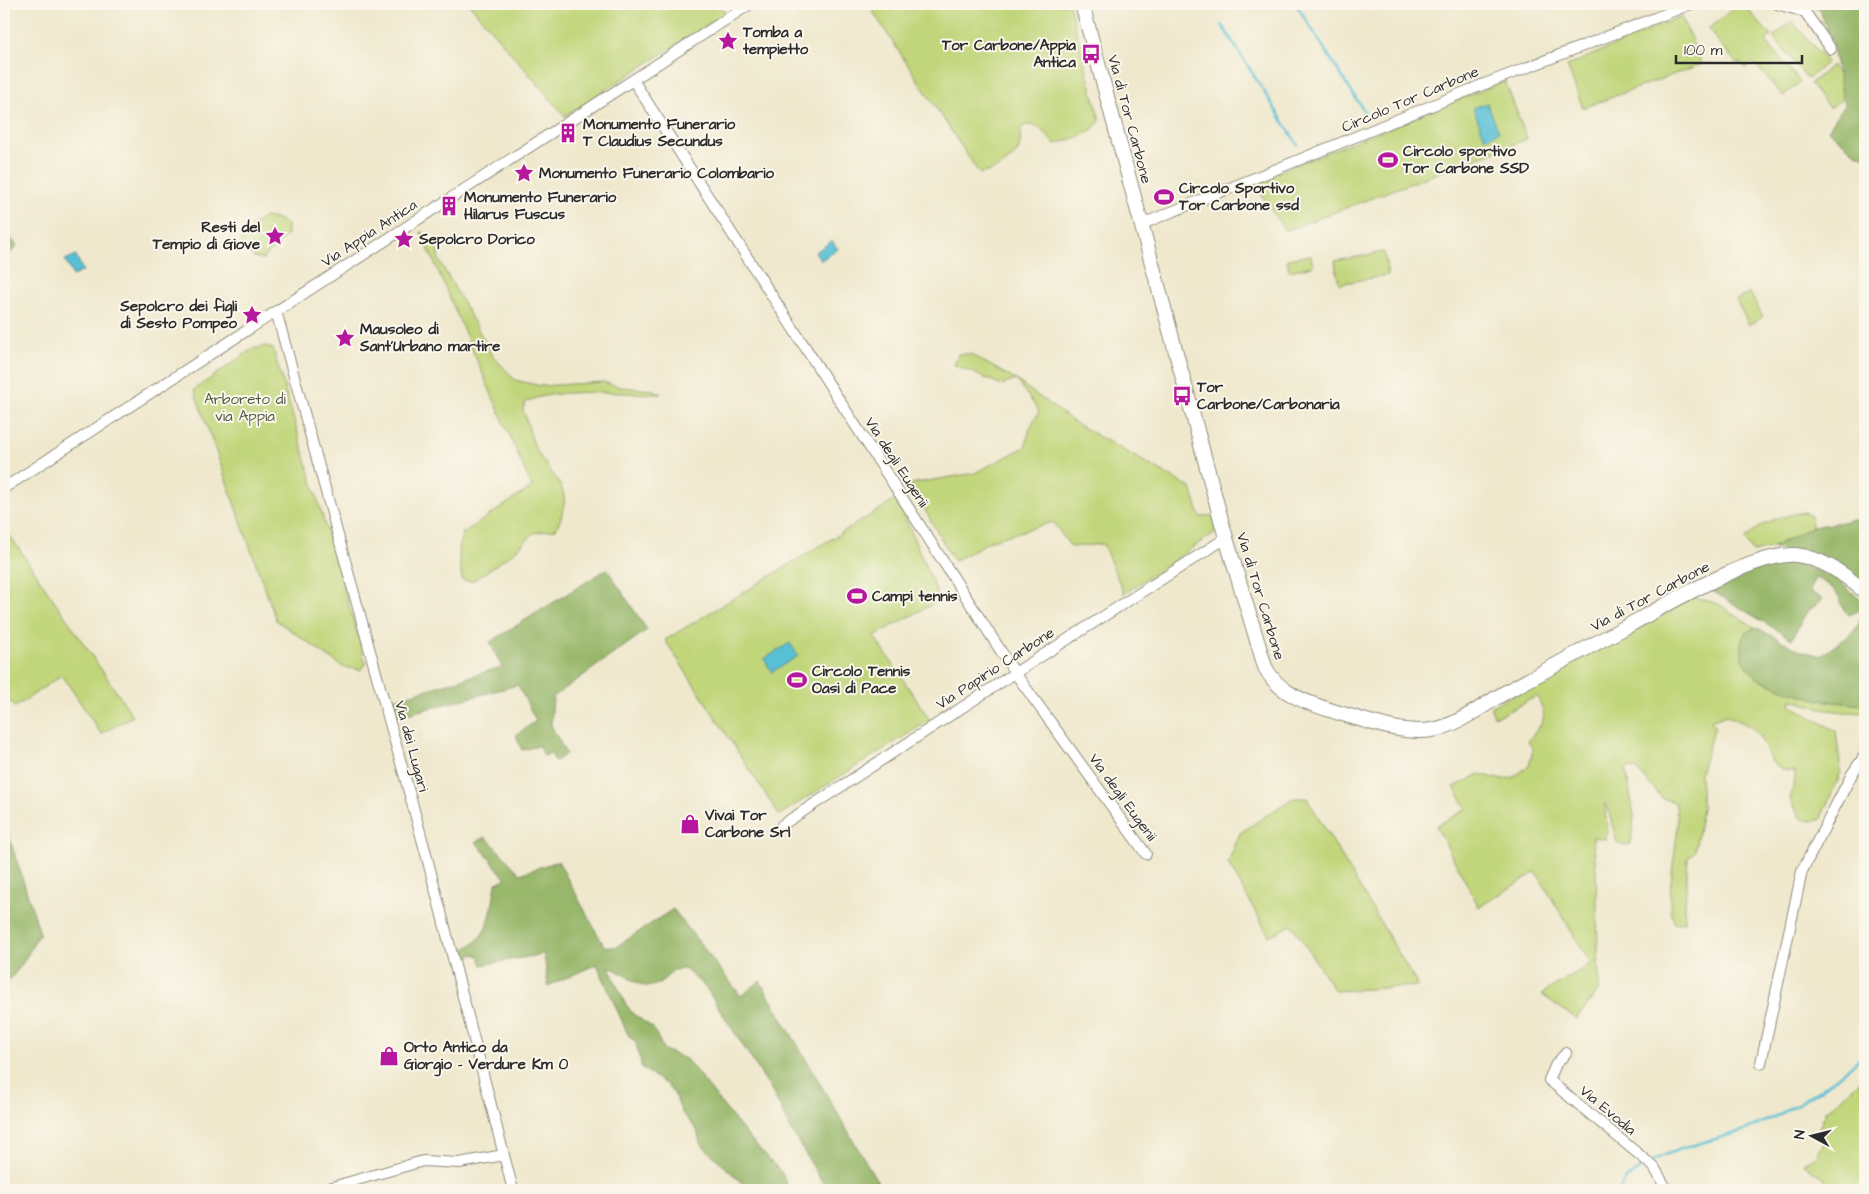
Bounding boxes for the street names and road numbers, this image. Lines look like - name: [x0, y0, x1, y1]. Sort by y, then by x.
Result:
- street label: Via di Tor Carbone: [1102, 52, 1157, 186]
- street label: Circolo Tor Carbone: [1338, 61, 1482, 138]
- street label: Via Appia Antica: [317, 194, 421, 272]
- street label: Via degli Eugenii: [859, 413, 934, 513]
- street label: Via di Tor Carbone: [1231, 530, 1290, 663]
- street label: Via di Tor Carbone: [1587, 556, 1714, 637]
- street label: Via Papirio Carbone: [932, 622, 1058, 715]
- street label: Via dei Lugari: [388, 698, 434, 795]
- street label: Via degli Eugenii: [1083, 749, 1162, 847]
- street label: Via Evodia: [1575, 1080, 1641, 1141]

